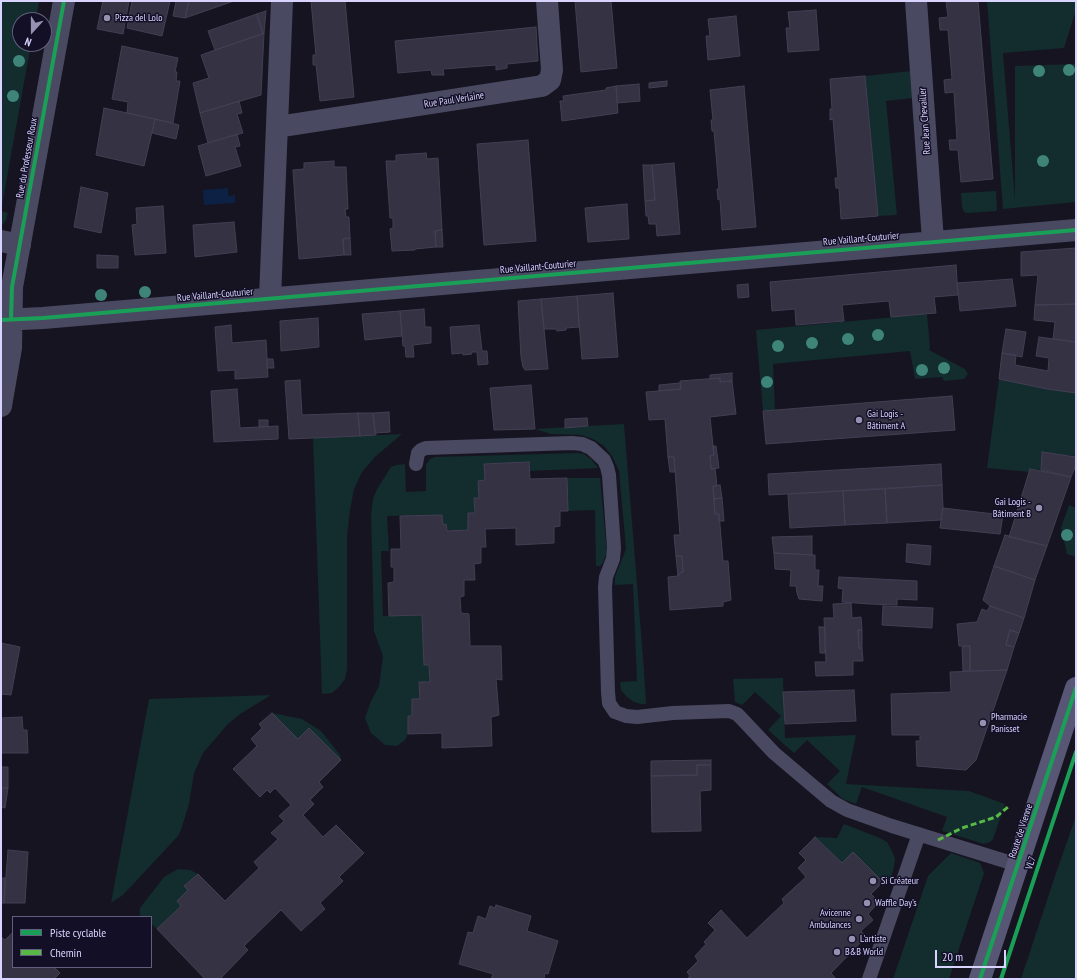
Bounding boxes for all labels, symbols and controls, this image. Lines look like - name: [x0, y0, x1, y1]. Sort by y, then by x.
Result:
- north arrow: [12, 12, 52, 52]
- place label: Pizza del Lolo: [115, 12, 163, 24]
- marker: Pizza del Lolo: [102, 13, 112, 23]
- text: N: [23, 35, 33, 50]
- street label: Rue Jean Chevailler: [917, 87, 933, 155]
- street label: Rue Paul Verlaine: [423, 89, 485, 111]
- street label: Rue du Professeur Roux: [14, 117, 40, 199]
- street label: Rue Vaillant-Couturier: [823, 230, 899, 248]
- street label: Rue Vaillant-Couturier: [500, 258, 576, 276]
- street label: Rue Vaillant-Couturier: [177, 286, 253, 304]
- place label: Gai Logis - Bâtiment A: [867, 408, 905, 432]
- marker: Gai Logis - Bâtiment A: [854, 415, 864, 425]
- place label: Gai Logis - Bâtiment B: [993, 496, 1031, 520]
- marker: Gai Logis - Bâtiment B: [1034, 503, 1044, 513]
- place label: Pharmacie Panisset: [991, 711, 1027, 734]
- marker: Pharmacie Panisset: [978, 718, 988, 728]
- street label: Route de Vienne: [1007, 802, 1035, 860]
- street label: VL7: [1023, 855, 1039, 871]
- place label: Si Créateur: [881, 875, 919, 887]
- marker: Si Créateur: [868, 876, 878, 886]
- place label: Waffle Day's: [875, 897, 917, 909]
- marker: Waffle Day's: [862, 898, 872, 908]
- place label: Avicenne Ambulances: [809, 907, 851, 930]
- marker: Avicenne Ambulances: [854, 914, 864, 924]
- legend: [12, 916, 152, 968]
- text: Piste cyclable: [50, 925, 106, 940]
- place label: L'artiste: [860, 933, 886, 945]
- marker: L'artiste: [847, 934, 857, 944]
- scale bar: [937, 942, 1008, 968]
- text: Chemin: [50, 945, 81, 960]
- place label: B&B World: [845, 946, 883, 958]
- marker: B&B World: [832, 947, 842, 957]
- text: 20 m: [942, 949, 963, 964]

